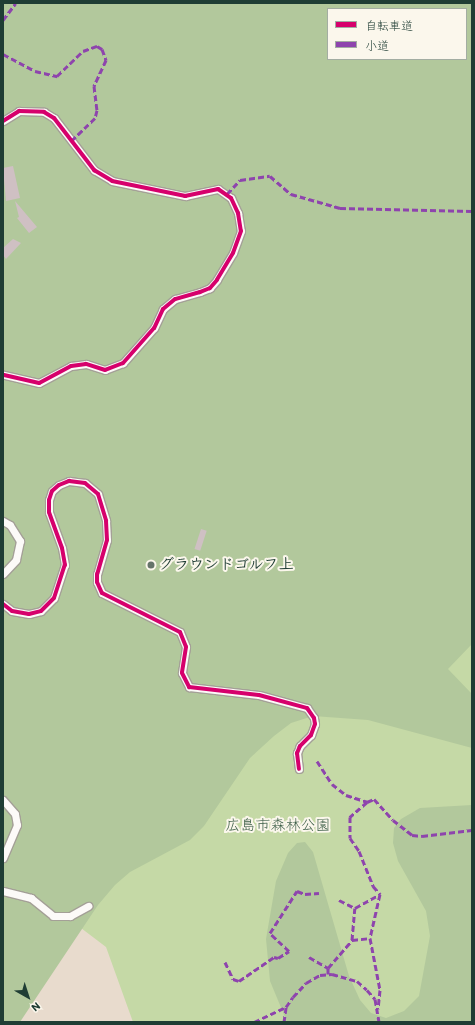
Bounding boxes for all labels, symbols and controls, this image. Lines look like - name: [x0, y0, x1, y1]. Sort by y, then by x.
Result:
- legend: [327, 8, 467, 60]
- text: 自転車道: [365, 19, 413, 33]
- text: 小道: [365, 39, 389, 53]
- place label: グラウンドゴルフ上: [159, 556, 294, 574]
- marker: グラウンドゴルフ上: [146, 560, 156, 570]
- park label: 広島市森林公園: [226, 817, 330, 835]
- north arrow: [8, 977, 48, 1017]
- text: N: [29, 999, 43, 1014]

